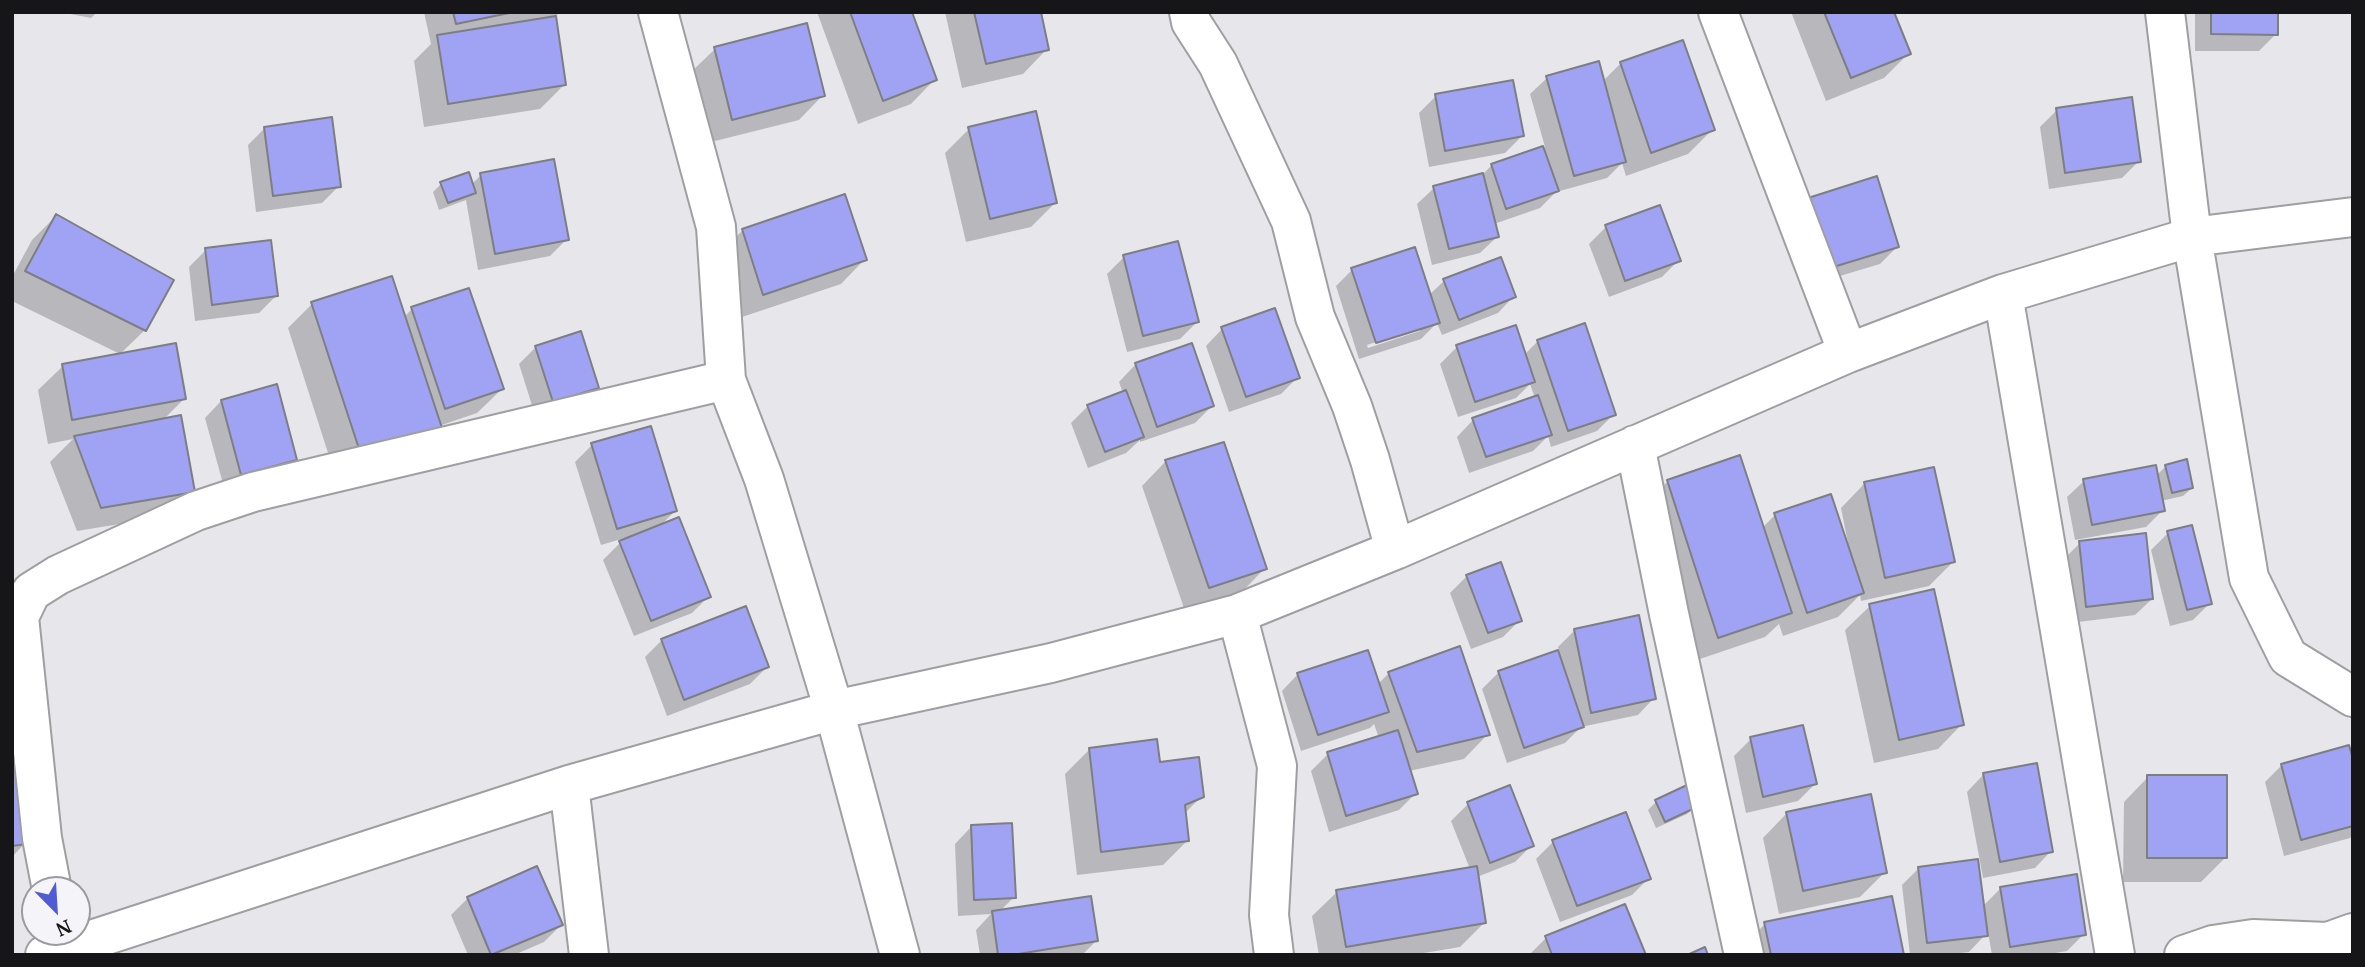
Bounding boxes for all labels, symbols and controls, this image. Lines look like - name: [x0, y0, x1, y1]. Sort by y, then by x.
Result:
- north arrow: [21, 876, 91, 946]
- text: N: [52, 914, 76, 943]

